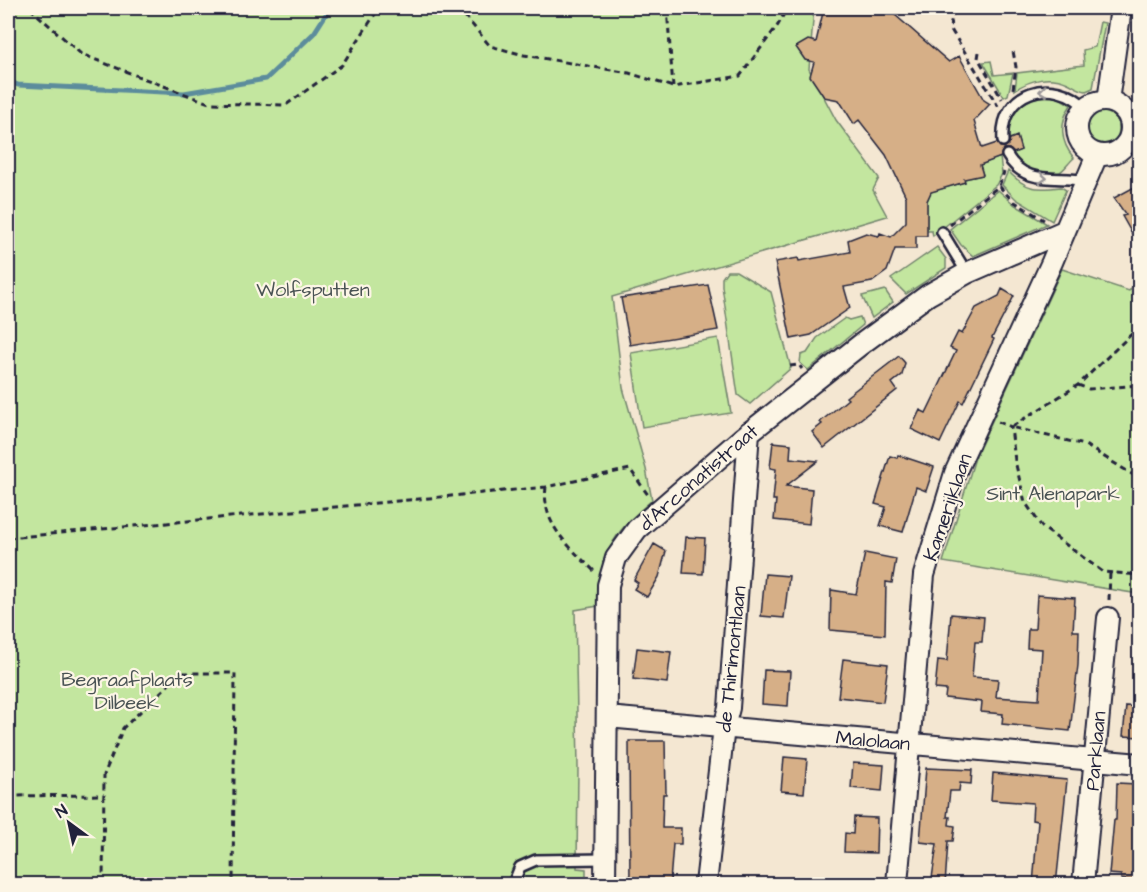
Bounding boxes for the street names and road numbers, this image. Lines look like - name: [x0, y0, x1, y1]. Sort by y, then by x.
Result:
- street label: d'Arconatistraat: [633, 418, 764, 538]
- street label: Kamerijklaan: [916, 450, 979, 565]
- street label: de Thirimontlaan: [710, 585, 754, 734]
- street label: Parklaan: [1079, 710, 1113, 792]
- street label: Malolaan: [835, 724, 911, 758]

